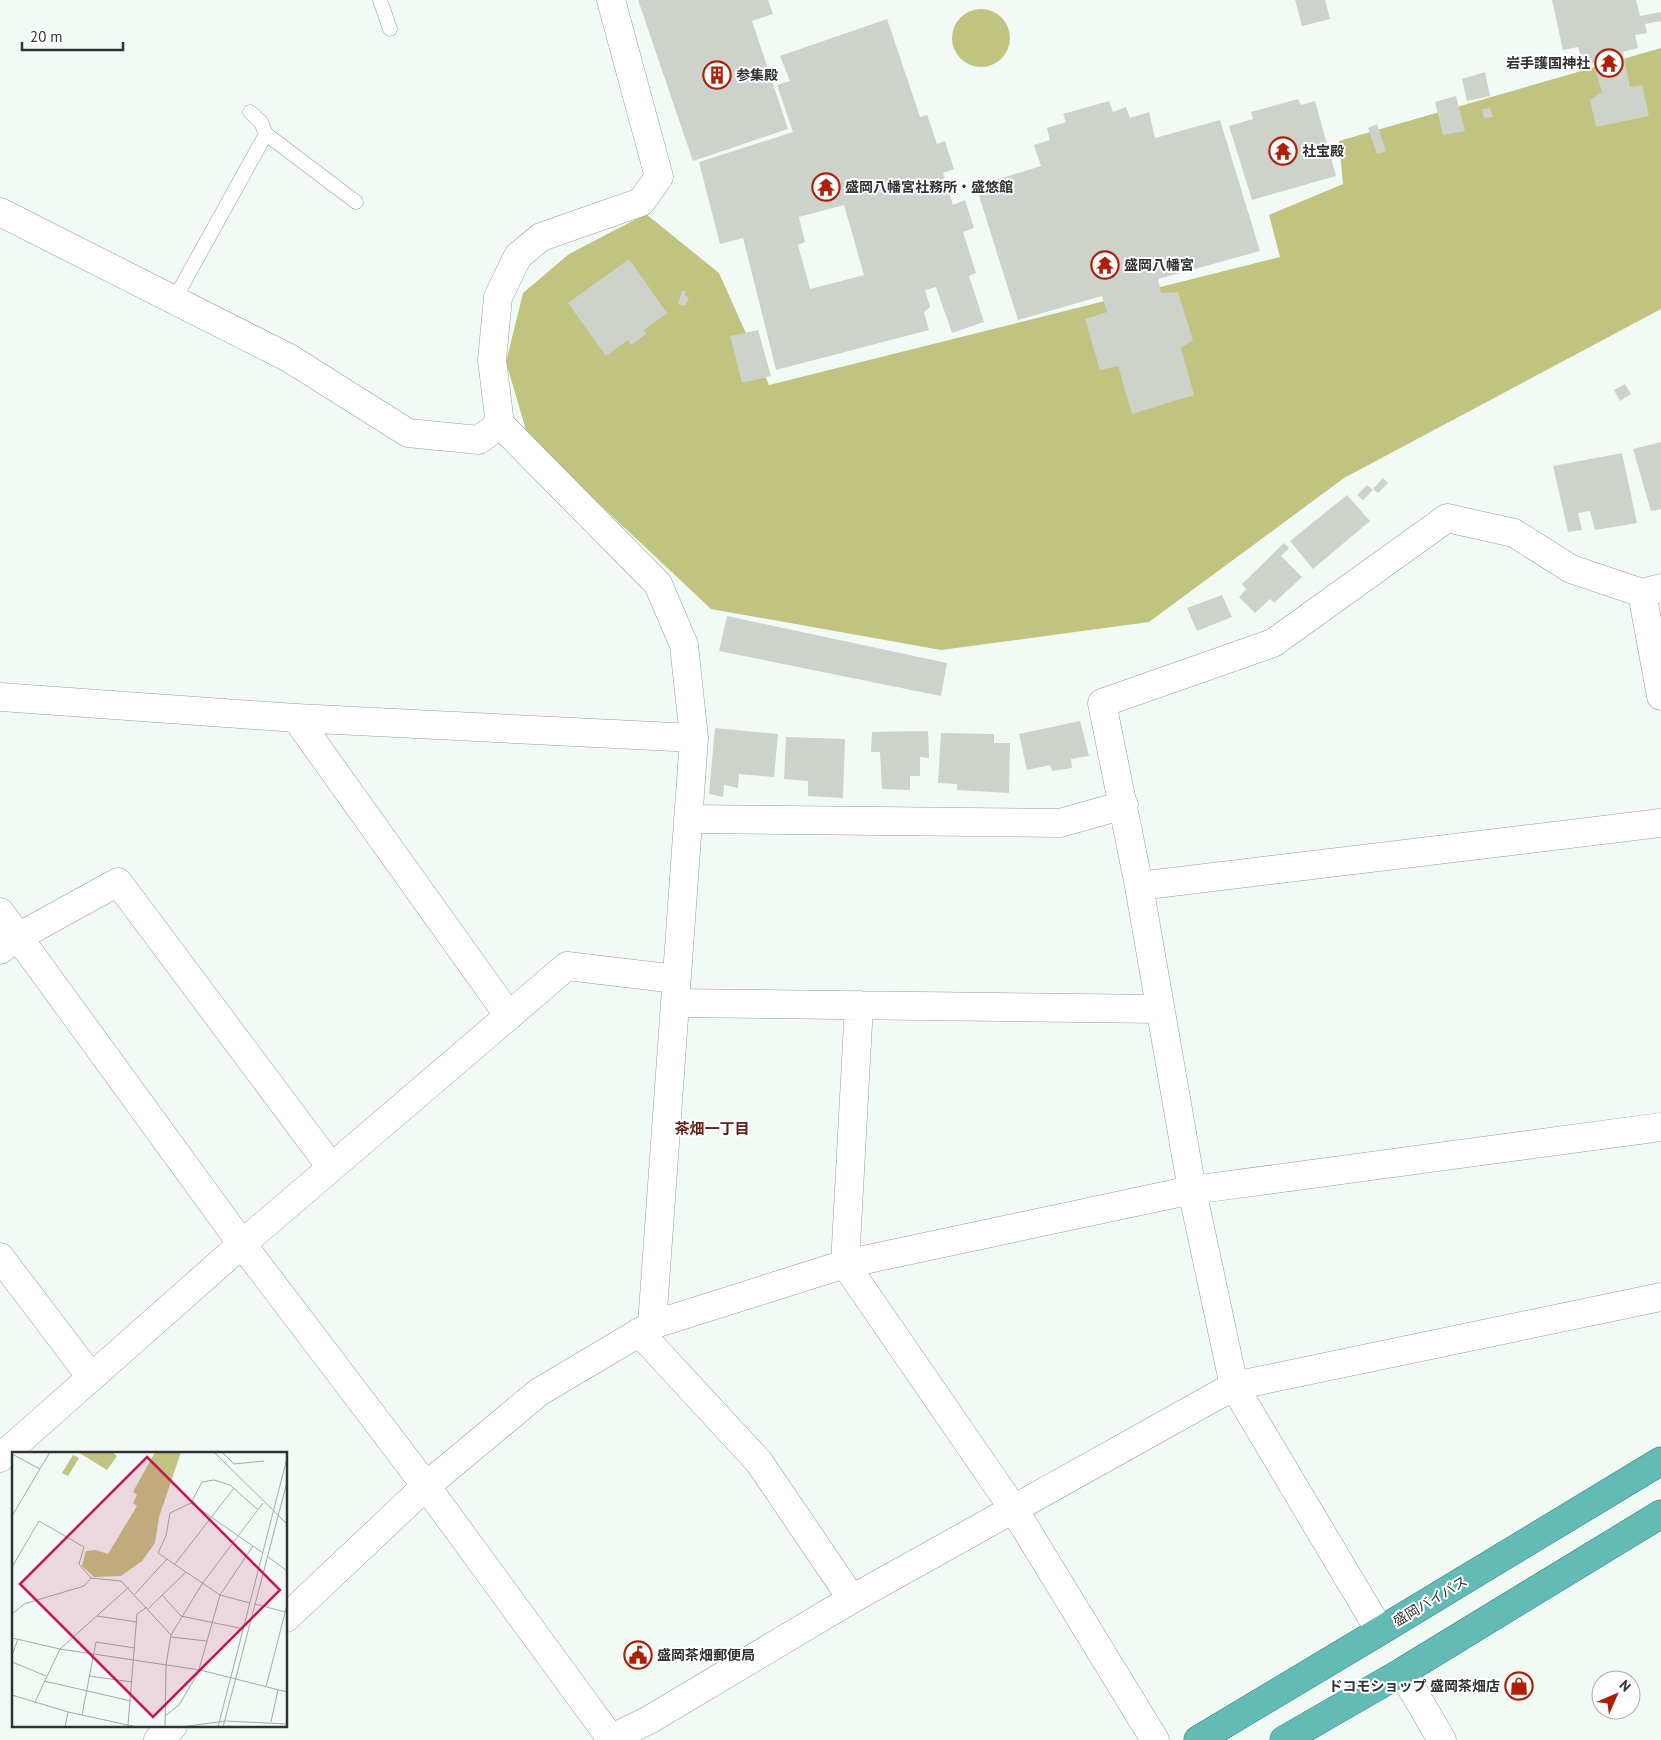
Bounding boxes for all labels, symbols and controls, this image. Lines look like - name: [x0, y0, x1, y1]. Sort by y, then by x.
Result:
- scale bar: [22, 20, 124, 52]
- text: 20 m: [30, 27, 63, 46]
- temple icon: 岩手護国神社: [1594, 48, 1624, 78]
- place label: 岩手護国神社: [1506, 54, 1590, 72]
- building icon: 参集殿: [702, 60, 732, 90]
- place label: 参集殿: [736, 66, 778, 84]
- temple icon: 社宝殿: [1268, 136, 1298, 166]
- place label: 社宝殿: [1302, 142, 1344, 160]
- temple icon: 盛岡八幡宮社務所・盛悠館: [811, 172, 841, 202]
- place label: 盛岡八幡宮社務所・盛悠館: [845, 178, 1013, 196]
- temple icon: 盛岡八幡宮: [1090, 250, 1120, 280]
- place label: 盛岡八幡宮: [1124, 256, 1194, 274]
- district label: 茶畑一丁目: [674, 1119, 750, 1138]
- inset map: [12, 1452, 288, 1728]
- street label: 盛岡バイパス: [1389, 1572, 1471, 1630]
- public building icon: 盛岡茶畑郵便局: [623, 1640, 653, 1670]
- place label: 盛岡茶畑郵便局: [657, 1646, 755, 1664]
- north arrow: [1591, 1670, 1641, 1720]
- shop icon: ドコモショップ 盛岡茶畑店: [1504, 1671, 1534, 1701]
- text: N: [1616, 1676, 1635, 1695]
- place label: ドコモショップ 盛岡茶畑店: [1328, 1677, 1500, 1695]

